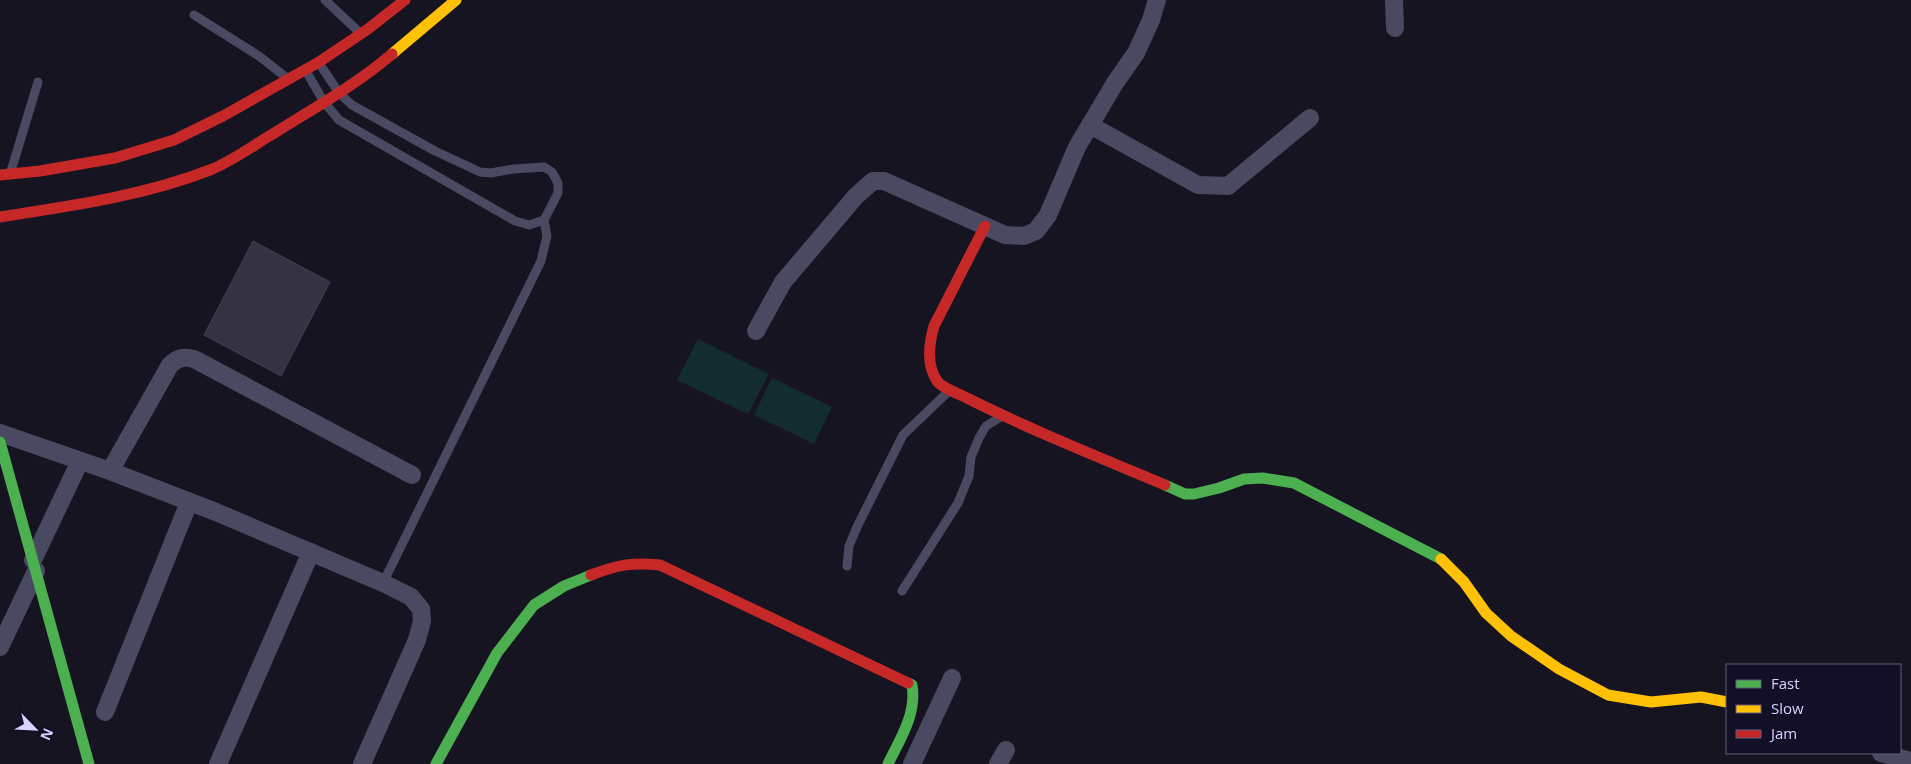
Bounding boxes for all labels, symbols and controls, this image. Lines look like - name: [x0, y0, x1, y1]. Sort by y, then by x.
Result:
- legend: [1726, 664, 1901, 754]
- text: Fast: [1771, 673, 1800, 693]
- text: Slow: [1771, 698, 1804, 718]
- north arrow: [10, 704, 60, 754]
- text: Jam: [1769, 723, 1797, 743]
- text: N: [36, 725, 58, 744]

